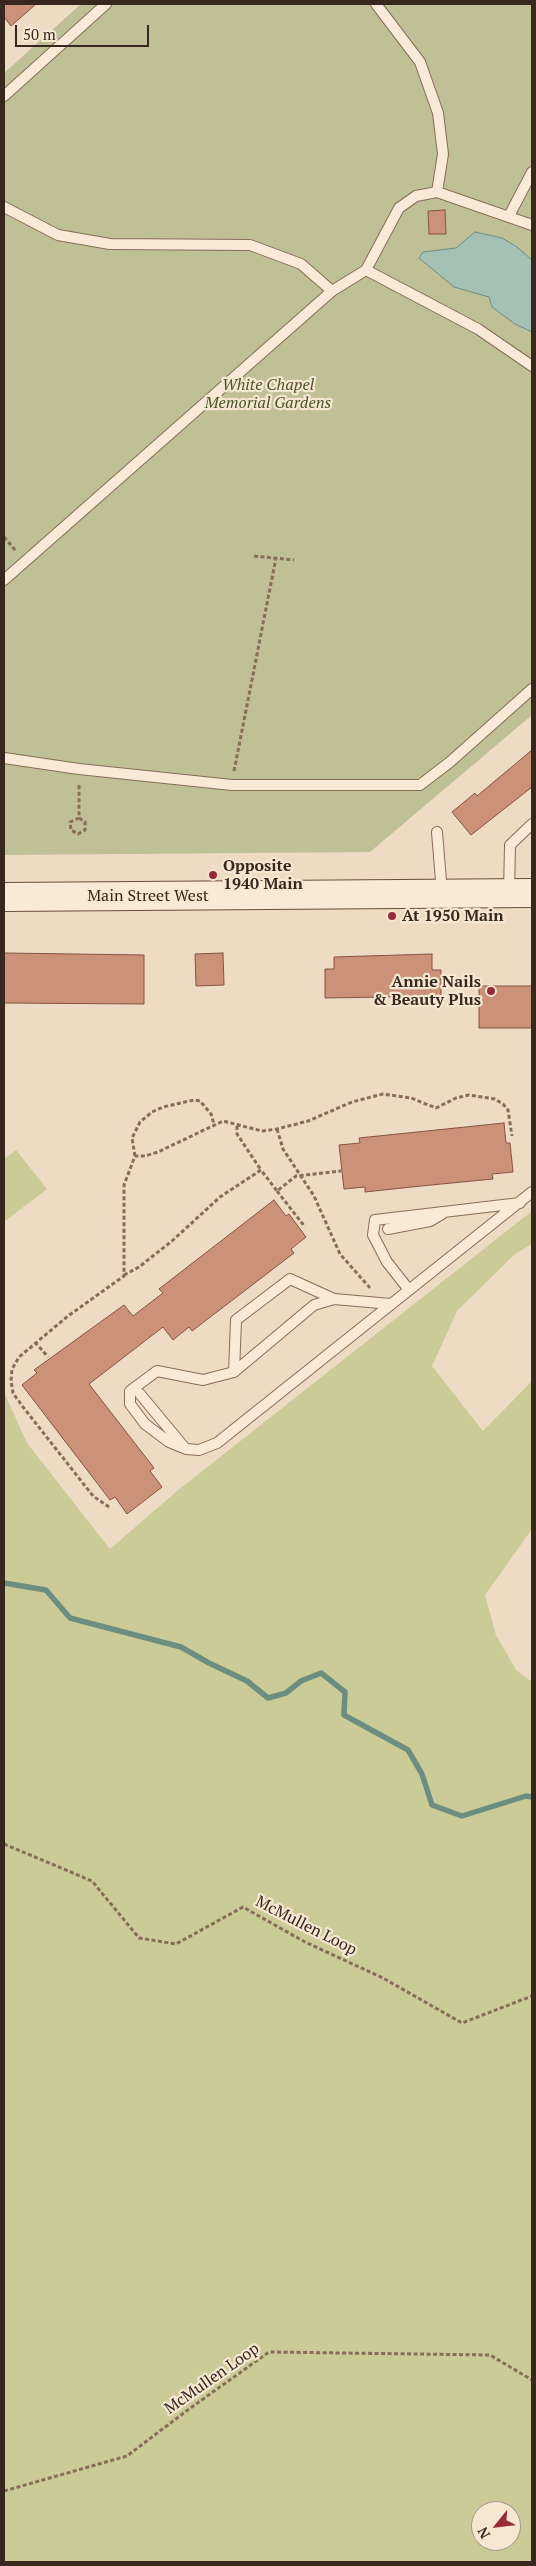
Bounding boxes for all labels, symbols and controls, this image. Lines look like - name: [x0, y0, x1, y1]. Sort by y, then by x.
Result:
- scale bar: [18, 15, 151, 47]
- text: 50 m: [23, 24, 56, 44]
- park label: White Chapel Memorial Gardens: [205, 375, 331, 413]
- place label: Opposite 1940 Main: [223, 856, 303, 894]
- marker: Opposite 1940 Main: [207, 869, 219, 881]
- street label: Main Street West: [87, 886, 209, 906]
- place label: At 1950 Main: [402, 906, 504, 926]
- marker: At 1950 Main: [386, 910, 398, 922]
- place label: Annie Nails & Beauty Plus: [373, 972, 481, 1010]
- marker: Annie Nails & Beauty Plus: [485, 985, 497, 997]
- street label: McMullen Loop: [252, 1892, 360, 1960]
- street label: McMullen Loop: [161, 2339, 263, 2419]
- north arrow: [471, 2501, 521, 2551]
- text: N: [472, 2524, 494, 2542]

